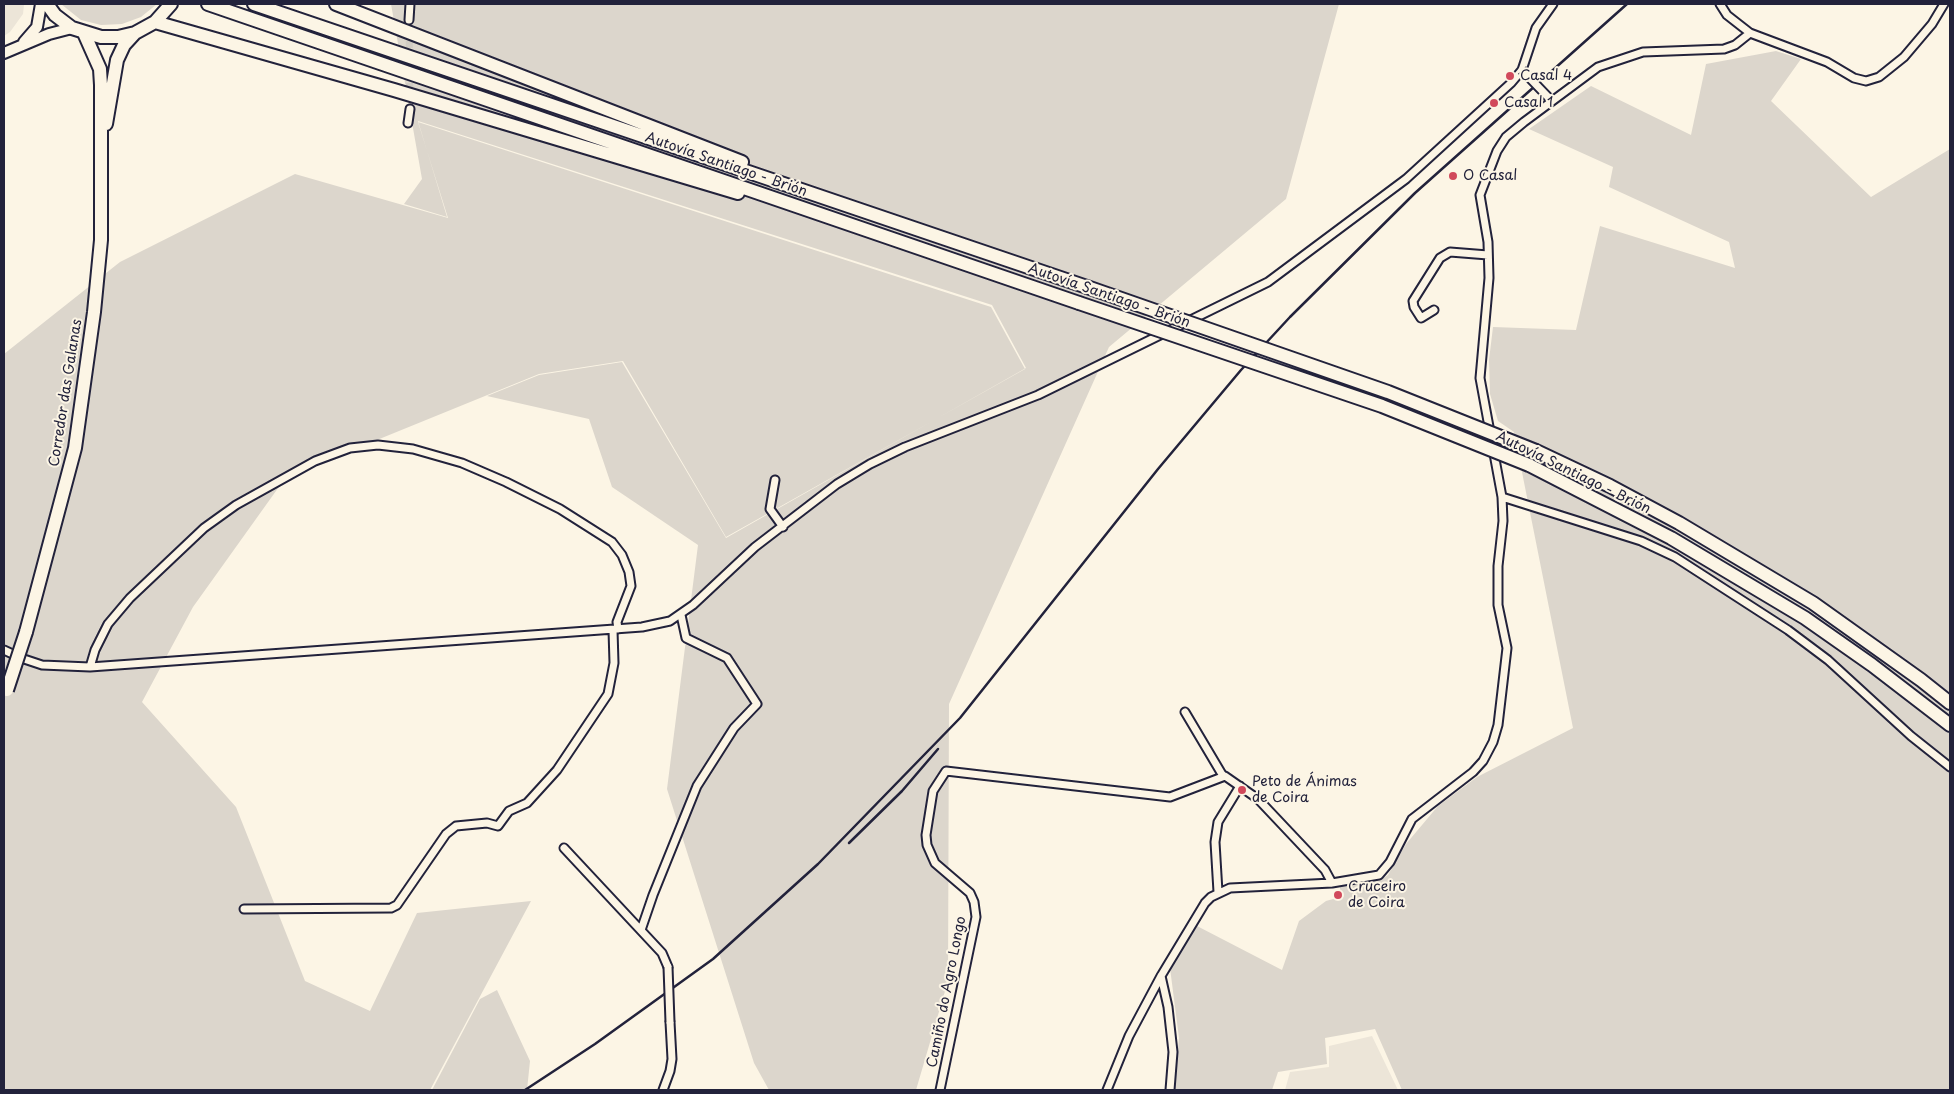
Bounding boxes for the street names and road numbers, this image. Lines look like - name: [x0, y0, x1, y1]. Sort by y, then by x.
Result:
- street label: Autovía Santiago - Brión: [643, 129, 809, 201]
- street label: Autovía Santiago - Brión: [1026, 260, 1192, 332]
- street label: Corredor das Galanas: [46, 318, 86, 468]
- street label: Autovía Santiago - Brión: [1493, 428, 1653, 518]
- street label: Camiño do Agro Longo: [924, 915, 970, 1069]

